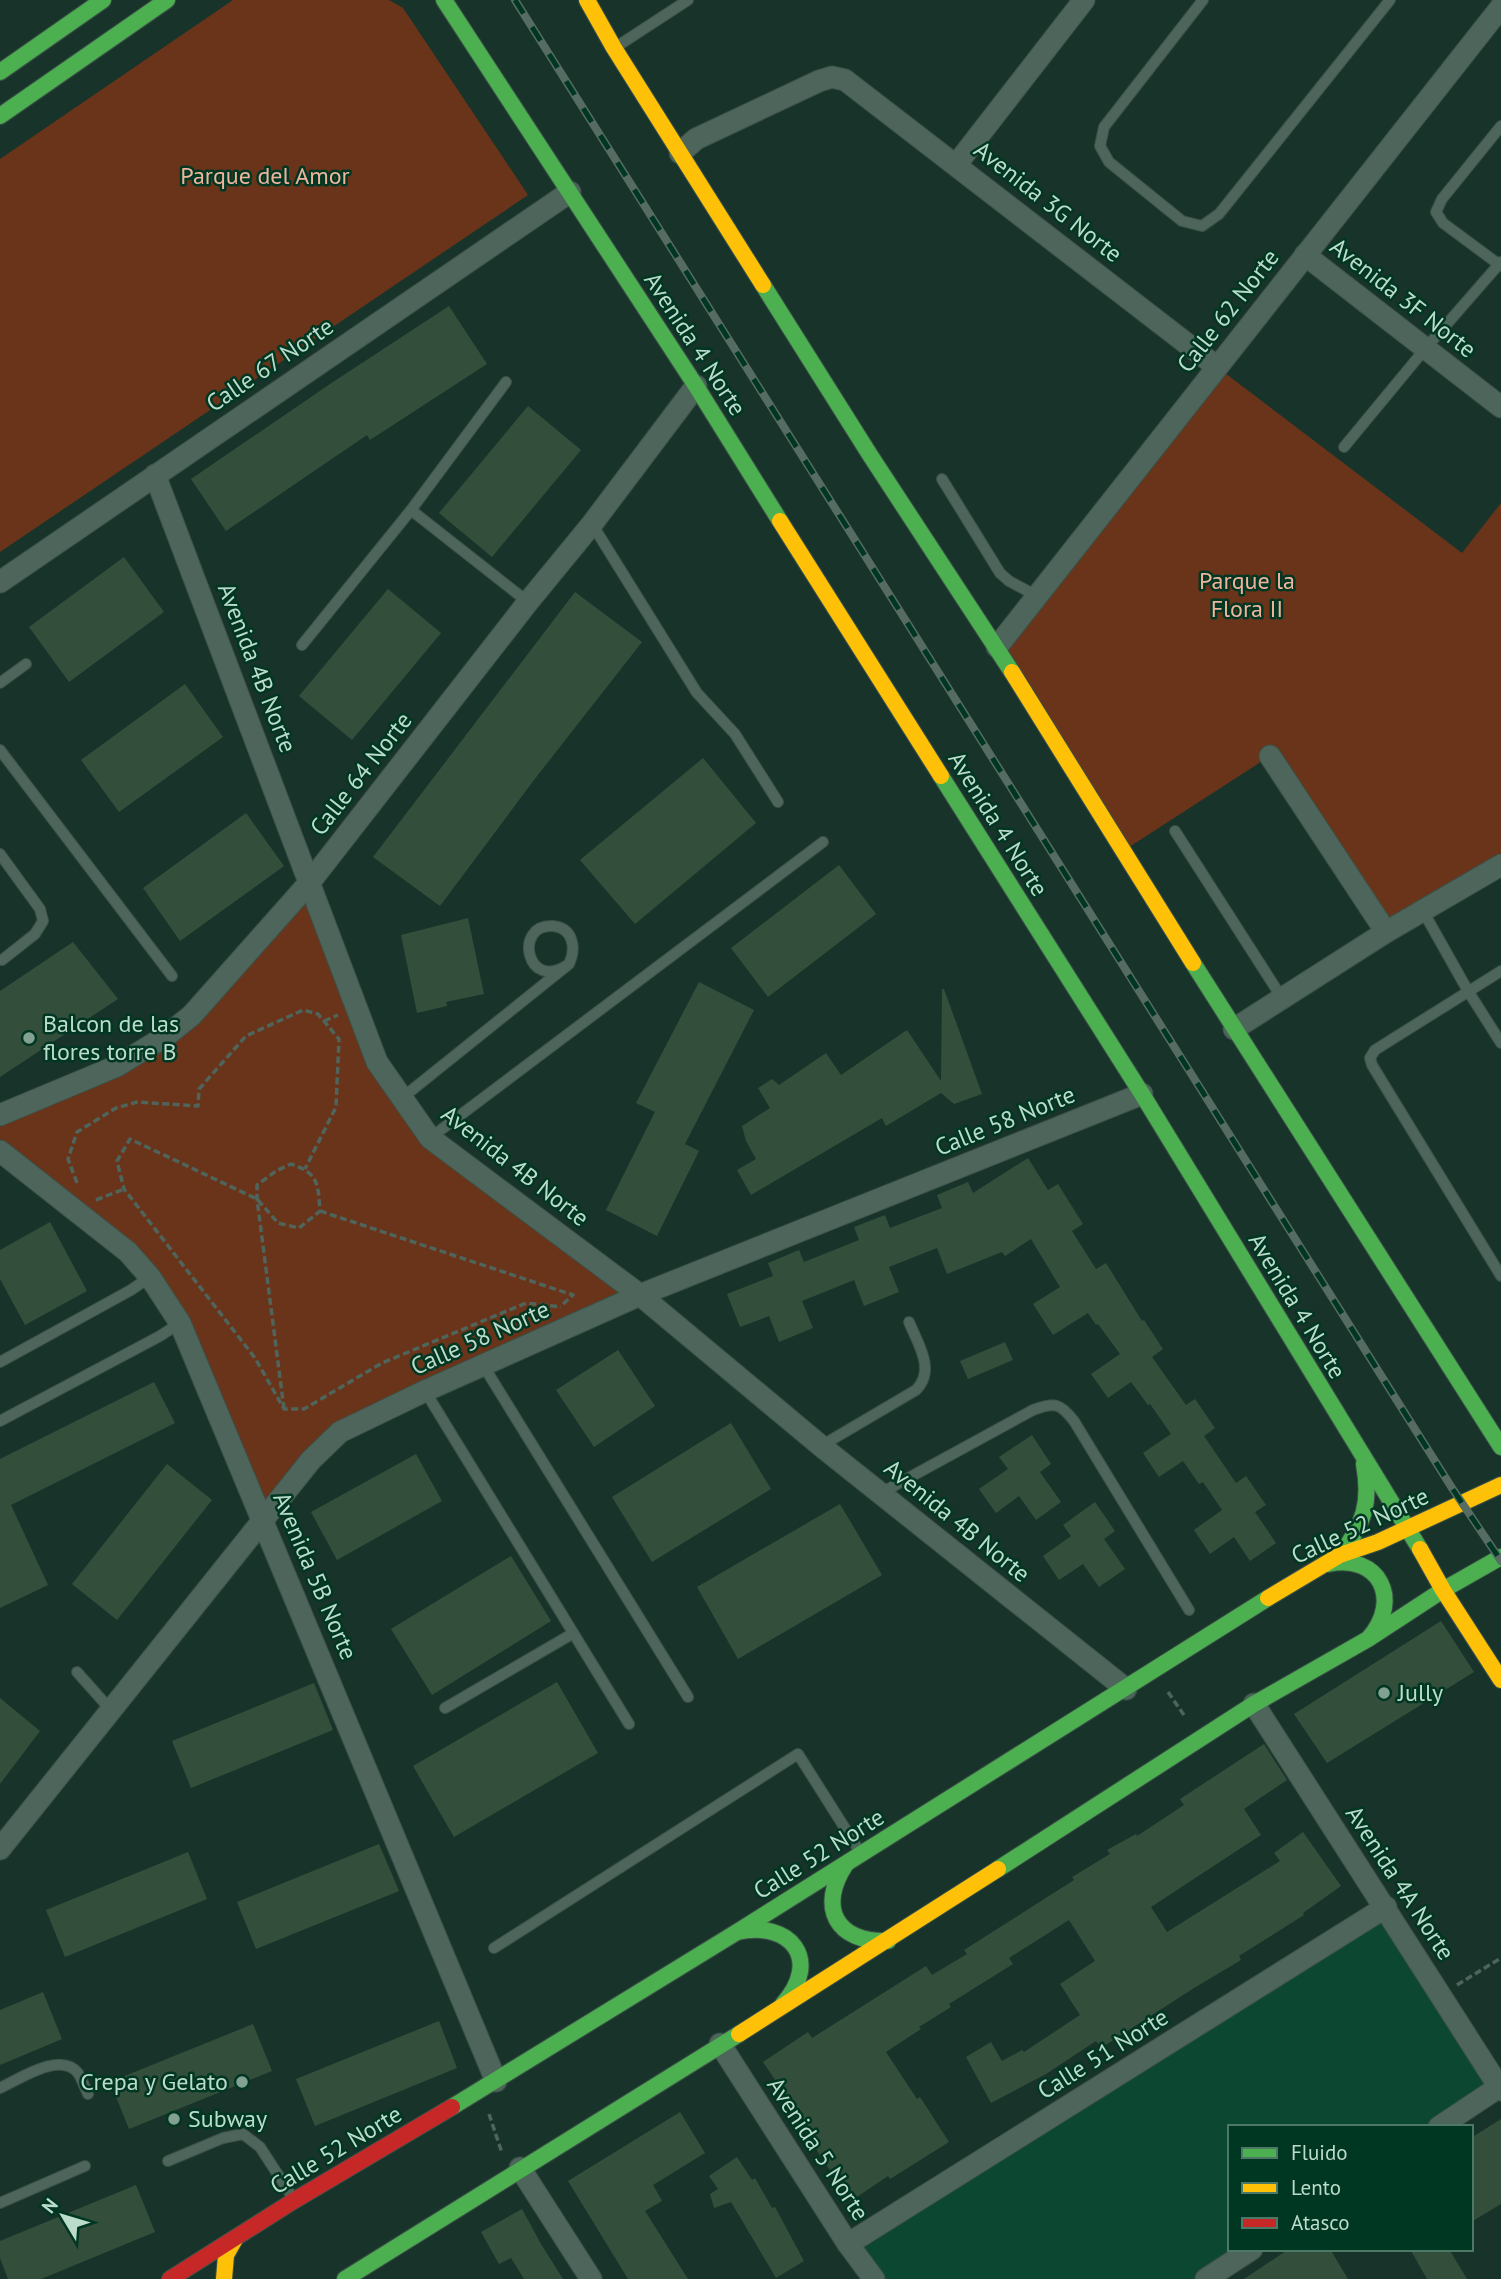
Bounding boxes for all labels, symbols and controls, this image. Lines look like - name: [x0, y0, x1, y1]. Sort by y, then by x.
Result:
- street label: Avenida 3G Norte: [968, 134, 1129, 269]
- park label: Parque del Amor: [180, 160, 350, 191]
- street label: Avenida 3F Norte: [1324, 231, 1483, 364]
- street label: Calle 62 Norte: [1170, 243, 1285, 379]
- street label: Avenida 4 Norte: [638, 266, 753, 421]
- street label: Calle 67 Norte: [200, 311, 339, 419]
- park label: Parque la Flora II: [1199, 565, 1295, 624]
- street label: Avenida 4B Norte: [211, 579, 304, 757]
- street label: Calle 64 Norte: [303, 706, 418, 842]
- street label: Avenida 4 Norte: [942, 746, 1055, 902]
- place label: Balcon de las flores torre B: [43, 1008, 179, 1067]
- marker: Balcon de las flores torre B: [21, 1030, 37, 1046]
- street label: Calle 58 Norte: [930, 1078, 1079, 1163]
- street label: Avenida 4B Norte: [435, 1098, 595, 1233]
- street label: Avenida 4 Norte: [1242, 1227, 1353, 1384]
- street label: Calle 58 Norte: [406, 1293, 554, 1382]
- street label: Avenida 4B Norte: [878, 1452, 1037, 1589]
- street label: Calle 52 Norte: [1286, 1480, 1434, 1571]
- street label: Avenida 5B Norte: [266, 1487, 365, 1664]
- place label: Jully: [1397, 1677, 1443, 1708]
- marker: Jully: [1376, 1685, 1392, 1701]
- street label: Avenida 4A Norte: [1339, 1800, 1462, 1966]
- street label: Calle 52 Norte: [748, 1801, 890, 1906]
- street label: Calle 51 Norte: [1032, 2001, 1174, 2106]
- place label: Crepa y Gelato: [80, 2066, 228, 2097]
- street label: Avenida 5 Norte: [761, 2071, 876, 2226]
- marker: Crepa y Gelato: [234, 2074, 250, 2090]
- street label: Calle 52 Norte: [264, 2098, 407, 2201]
- place label: Subway: [188, 2103, 267, 2134]
- marker: Subway: [166, 2111, 182, 2127]
- legend: [1228, 2125, 1473, 2251]
- text: Fluido: [1291, 2139, 1348, 2166]
- text: Lento: [1291, 2174, 1341, 2201]
- north arrow: [28, 2181, 98, 2251]
- text: N: [36, 2193, 63, 2218]
- text: Atasco: [1291, 2209, 1350, 2236]

